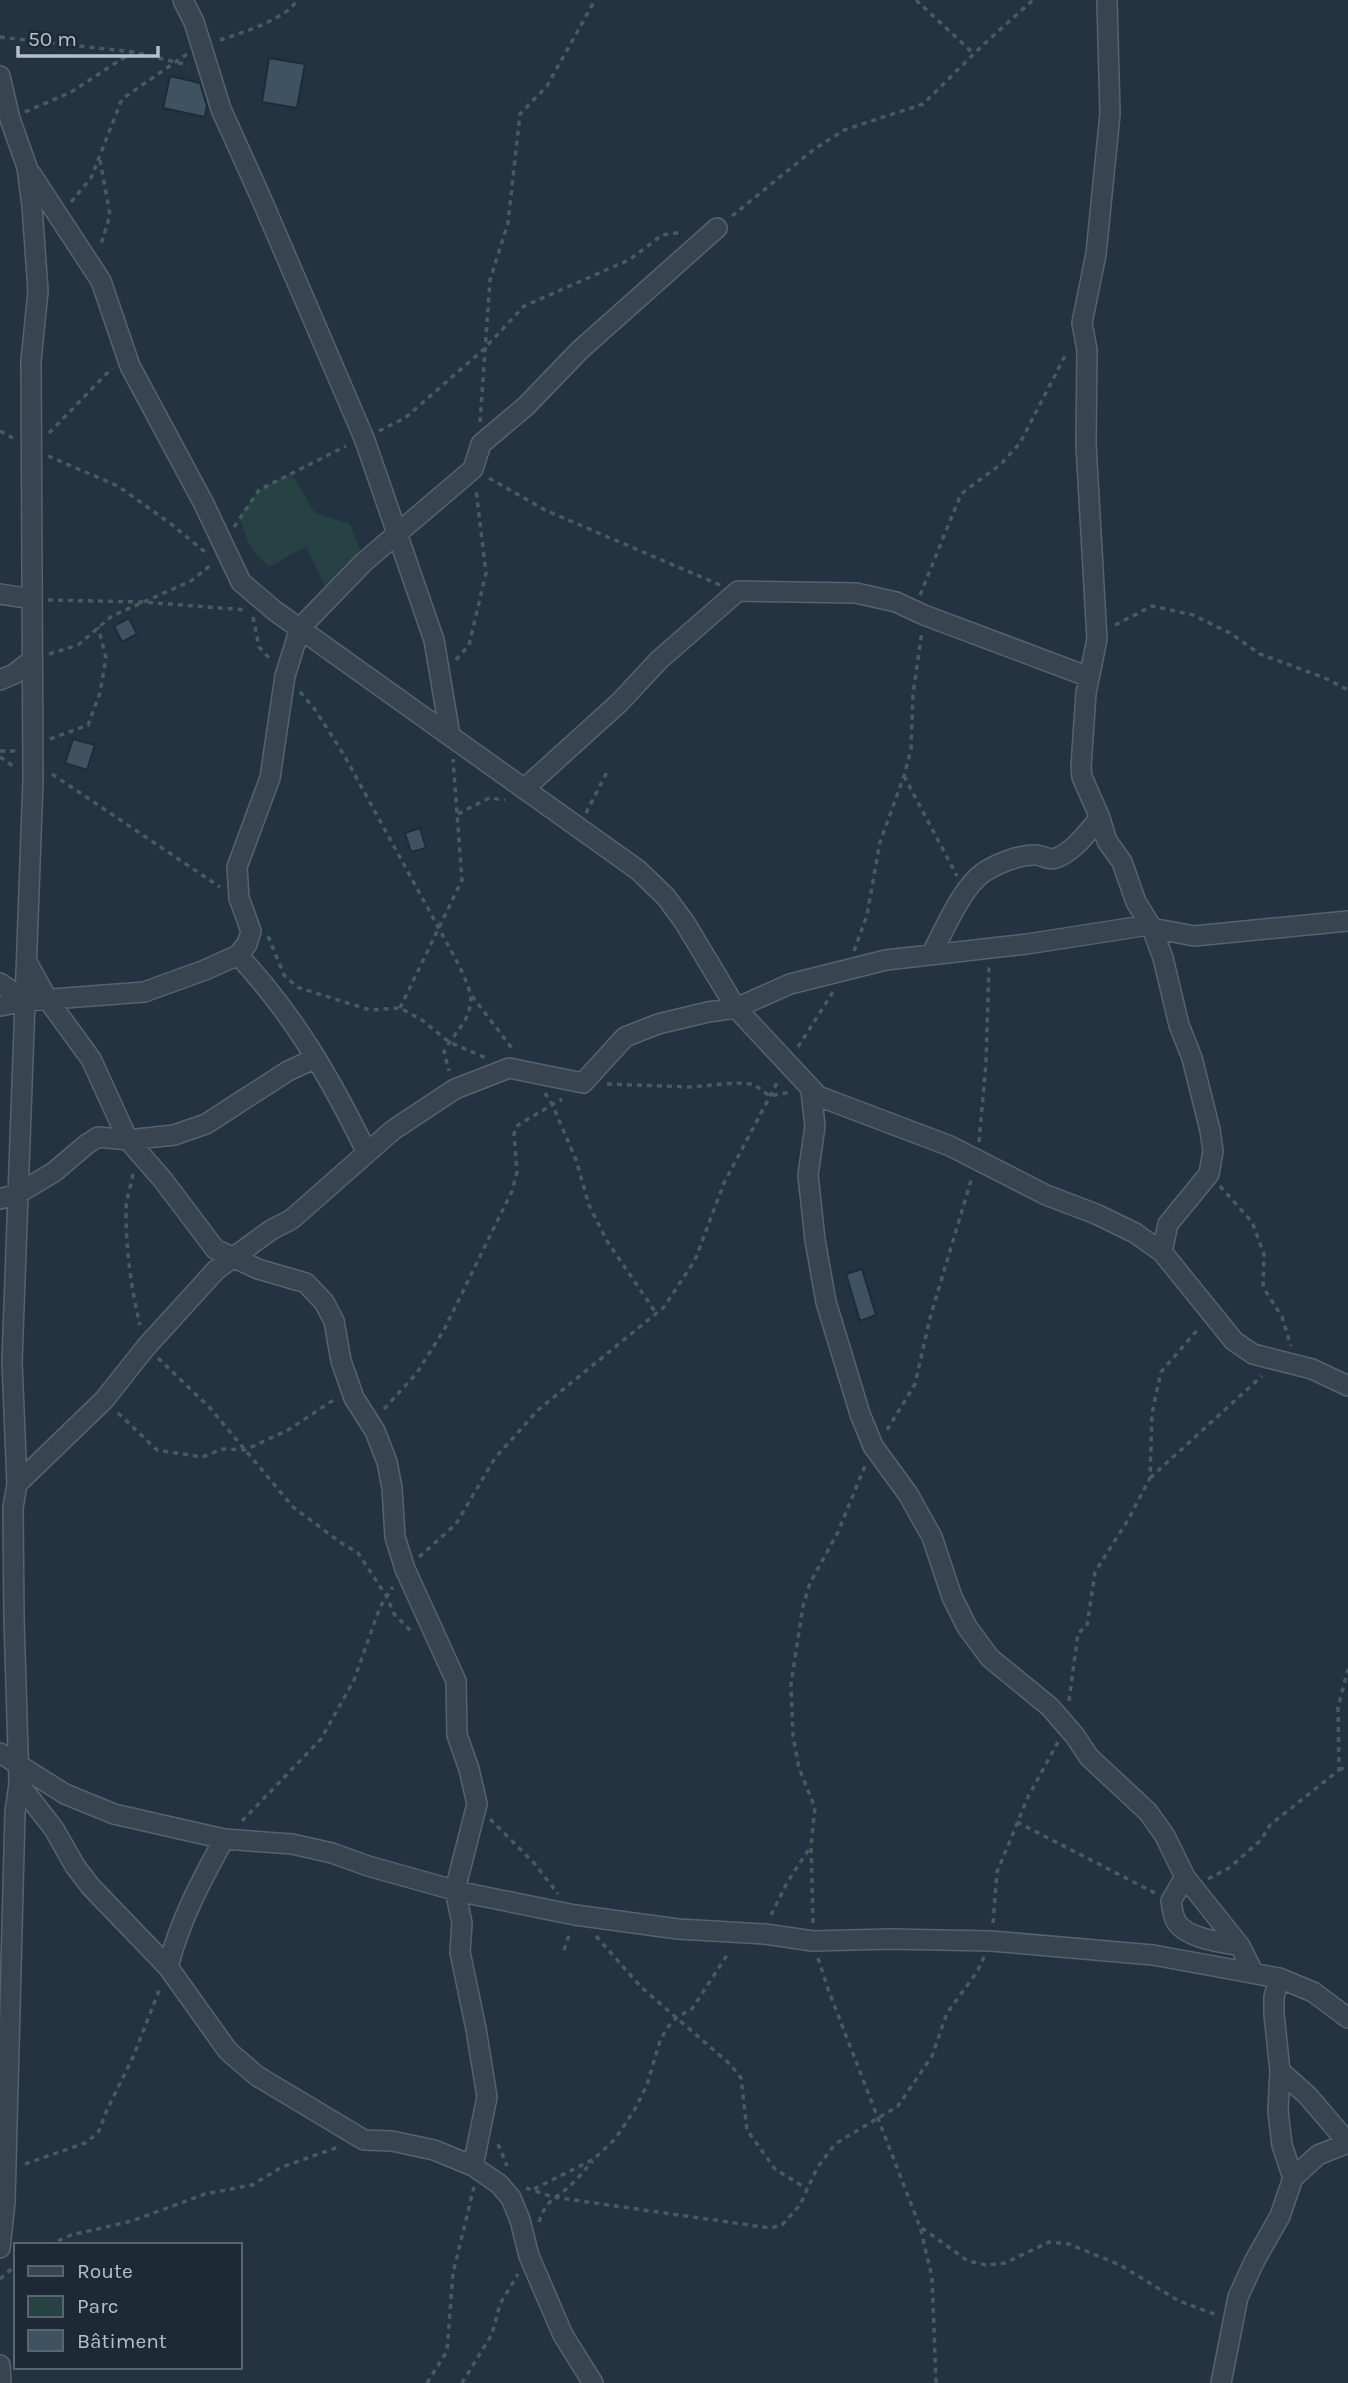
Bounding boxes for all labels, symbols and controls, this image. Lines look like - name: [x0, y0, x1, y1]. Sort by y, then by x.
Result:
- scale bar: [18, 14, 158, 58]
- text: 50 m: [28, 27, 77, 51]
- legend: [14, 2243, 242, 2369]
- text: Route: [77, 2259, 133, 2283]
- text: Parc: [77, 2294, 119, 2318]
- text: Bâtiment: [77, 2329, 167, 2353]

